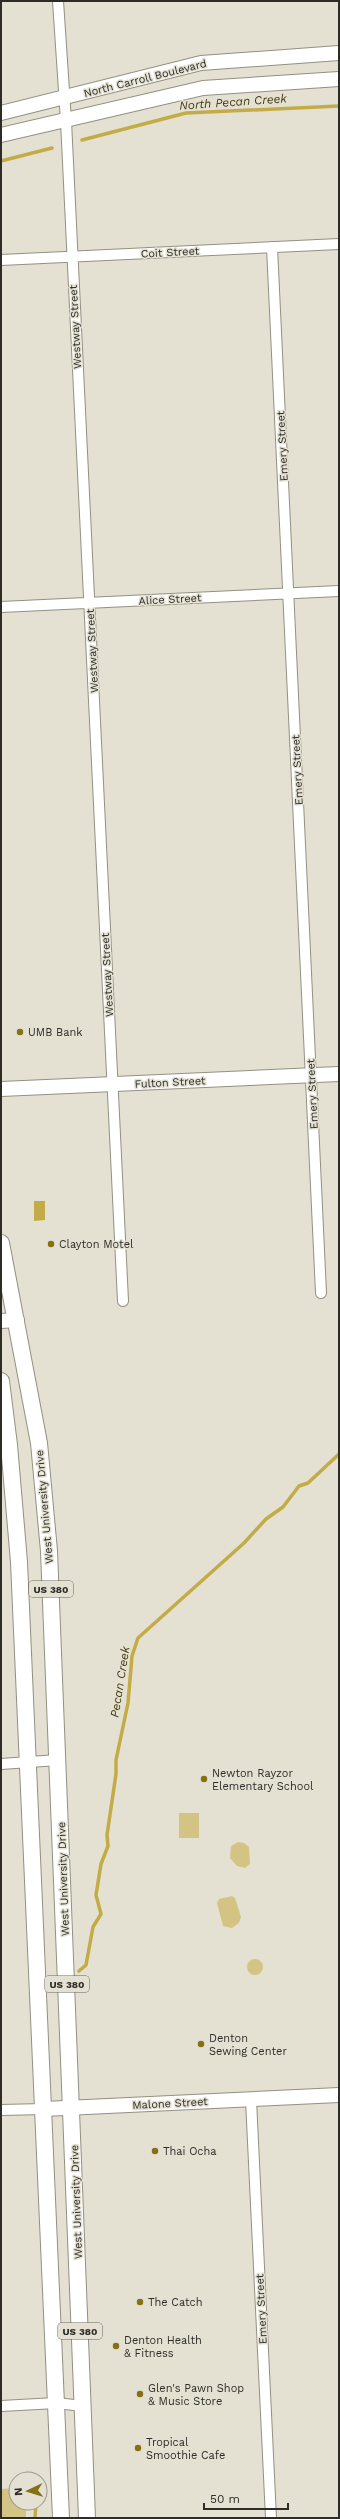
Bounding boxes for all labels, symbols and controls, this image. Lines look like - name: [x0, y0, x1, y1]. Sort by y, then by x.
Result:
- street label: North Carroll Boulevard: [82, 57, 208, 100]
- water label: North Pecan Creek: [179, 91, 288, 113]
- street label: Coit Street: [140, 244, 200, 261]
- street label: Westway Street: [67, 284, 84, 369]
- street label: Emery Street: [274, 410, 291, 482]
- street label: Alice Street: [138, 591, 202, 608]
- street label: Westway Street: [84, 608, 101, 693]
- street label: Emery Street: [289, 734, 306, 806]
- street label: Westway Street: [99, 932, 116, 1017]
- place label: UMB Bank: [28, 1026, 83, 1039]
- marker: UMB Bank: [15, 1027, 25, 1037]
- street label: Emery Street: [304, 1058, 321, 1130]
- street label: Fulton Street: [134, 1074, 206, 1091]
- place label: Clayton Motel: [59, 1238, 134, 1251]
- marker: Clayton Motel: [46, 1239, 56, 1249]
- street label: West University Drive: [33, 1449, 56, 1564]
- road number: US 380: [29, 1581, 73, 1597]
- water label: Pecan Creek: [107, 1645, 133, 1719]
- place label: Newton Rayzor Elementary School: [212, 1767, 314, 1793]
- marker: Newton Rayzor Elementary School: [199, 1774, 209, 1784]
- street label: West University Drive: [55, 1822, 72, 1936]
- road number: US 380: [45, 1976, 89, 1992]
- place label: Denton Sewing Center: [209, 2032, 287, 2058]
- marker: Denton Sewing Center: [196, 2039, 206, 2049]
- street label: Malone Street: [132, 2095, 208, 2112]
- street label: West University Drive: [68, 2145, 85, 2259]
- place label: Thai Ocha: [163, 2145, 217, 2158]
- marker: Thai Ocha: [150, 2146, 160, 2156]
- street label: Emery Street: [253, 2273, 270, 2345]
- place label: The Catch: [148, 2296, 202, 2309]
- marker: The Catch: [135, 2297, 145, 2307]
- road number: US 380: [58, 2323, 102, 2339]
- place label: Denton Health & Fitness: [124, 2334, 202, 2360]
- marker: Denton Health & Fitness: [111, 2341, 121, 2351]
- place label: Glen's Pawn Shop & Music Store: [148, 2382, 244, 2408]
- marker: Glen's Pawn Shop & Music Store: [135, 2389, 145, 2399]
- place label: Tropical Smoothie Cafe: [146, 2436, 225, 2462]
- marker: Tropical Smoothie Cafe: [133, 2443, 143, 2453]
- north arrow: [8, 2471, 48, 2511]
- scale bar: [204, 2485, 288, 2511]
- text: N: [12, 2487, 25, 2496]
- text: 50 m: [210, 2492, 240, 2506]

